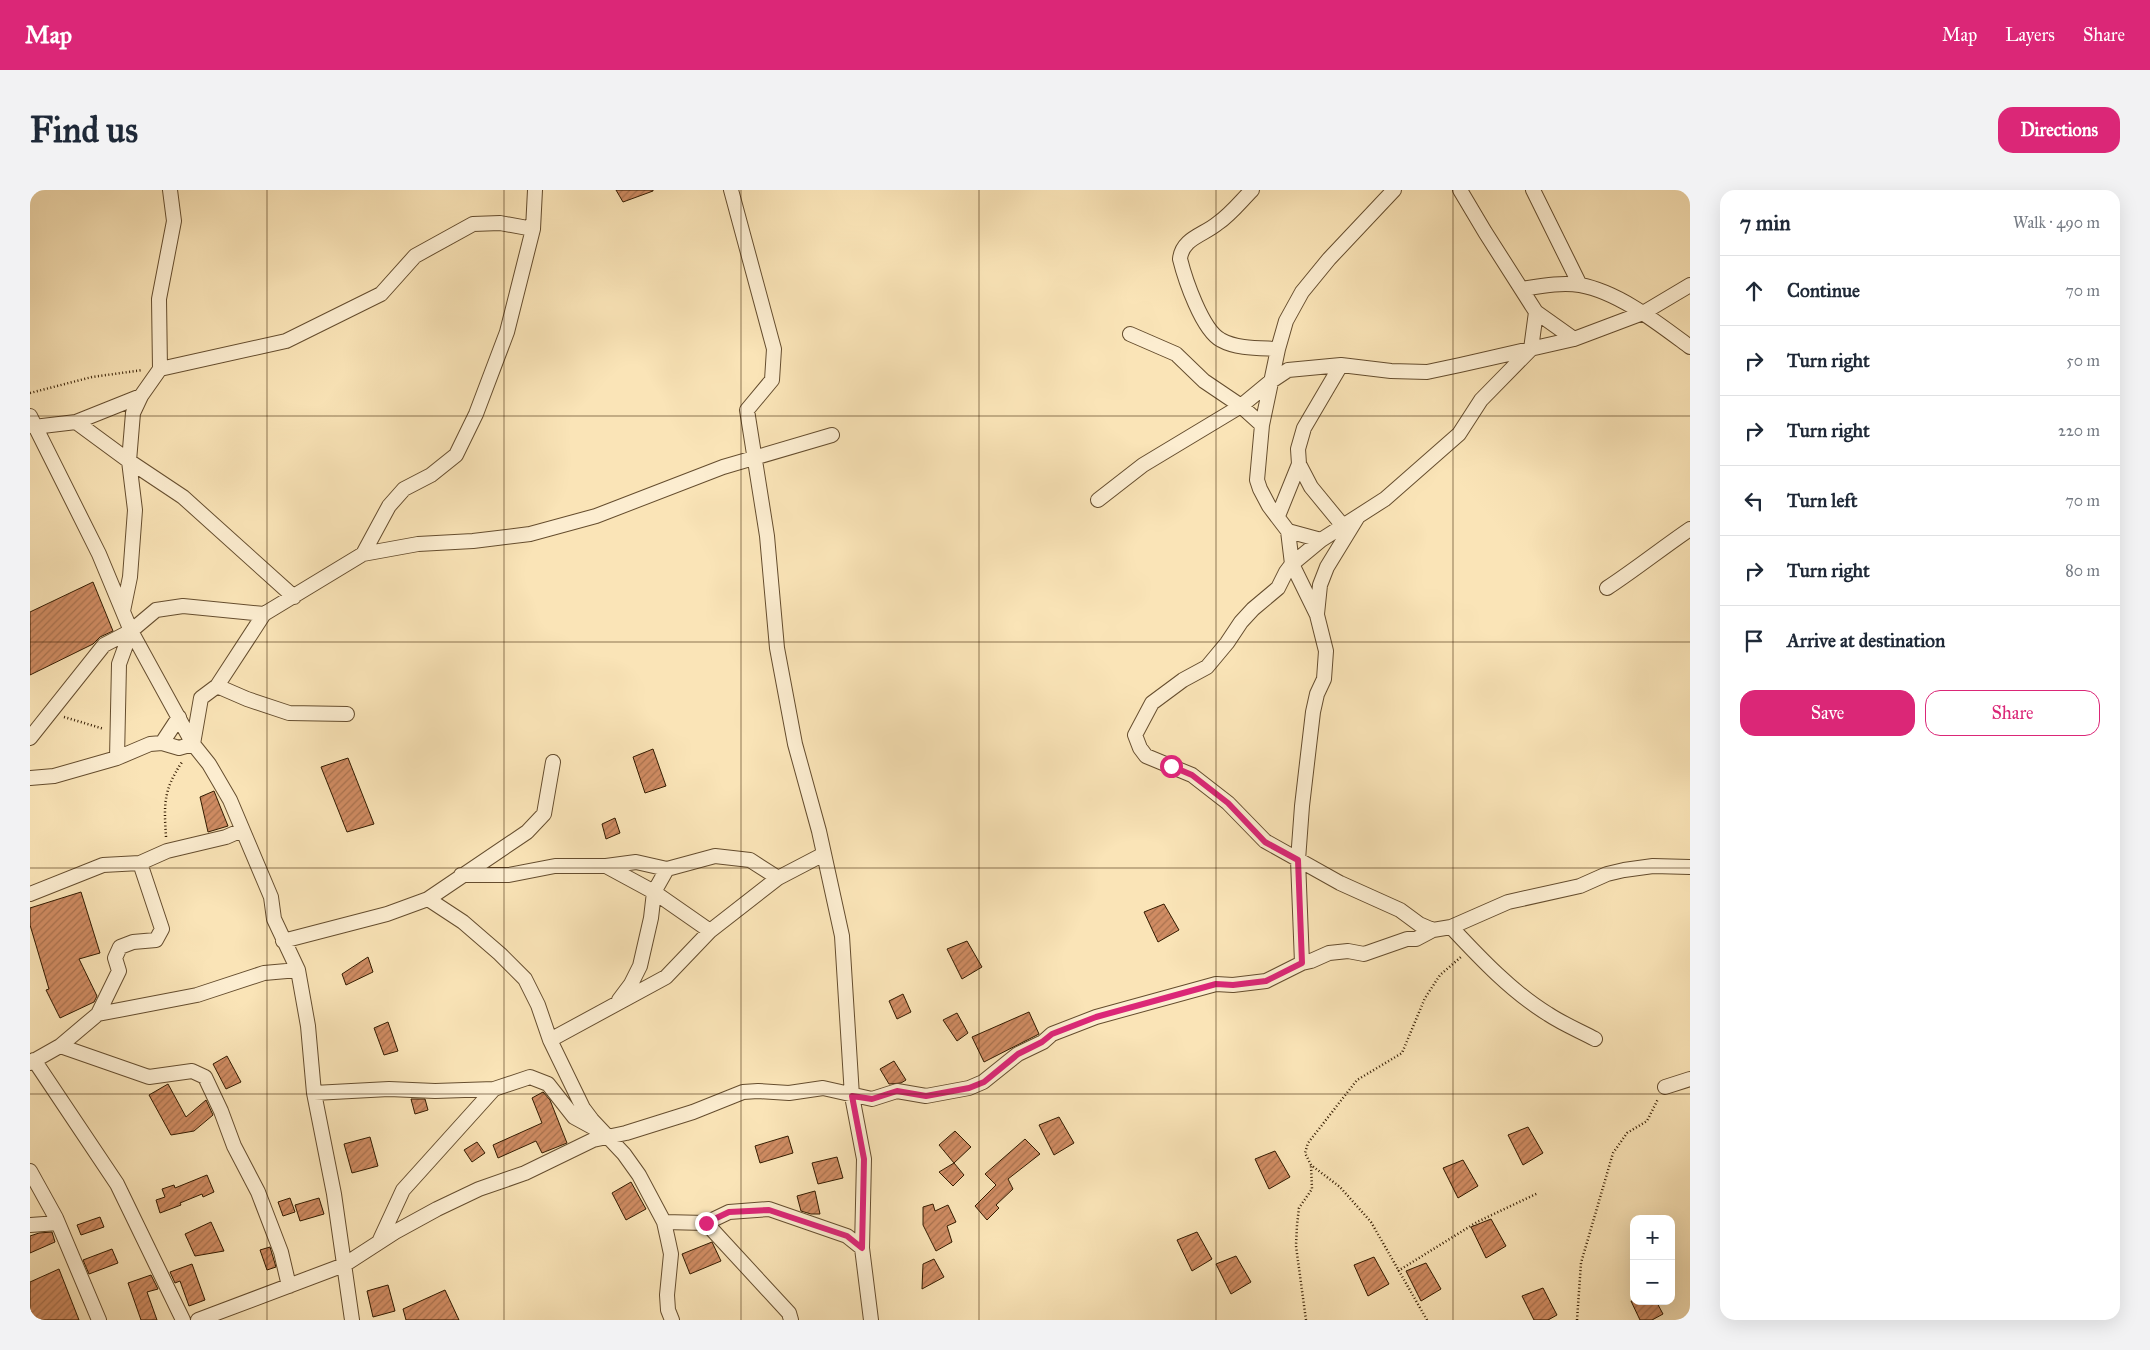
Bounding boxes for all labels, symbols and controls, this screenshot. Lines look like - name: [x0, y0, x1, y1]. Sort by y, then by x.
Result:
- text: Map: [25, 20, 72, 50]
- text: Map: [1942, 24, 1977, 46]
- text: Layers: [2005, 24, 2055, 46]
- text: Share: [2083, 24, 2125, 46]
- button: Directions: [1998, 107, 2120, 153]
- text: Find us: [30, 109, 138, 152]
- text: 7 min: [1740, 210, 1791, 236]
- text: Walk · 490 m: [2013, 213, 2100, 232]
- icon: ahead: [1740, 277, 1768, 305]
- text: Continue: [1787, 279, 1860, 302]
- text: 70 m: [2065, 281, 2100, 300]
- icon: right: [1740, 347, 1768, 375]
- text: Turn right: [1787, 349, 1870, 372]
- text: 50 m: [2066, 351, 2100, 370]
- icon: right: [1740, 417, 1768, 445]
- text: Turn right: [1787, 419, 1870, 442]
- text: 220 m: [2058, 421, 2100, 440]
- icon: left: [1740, 487, 1768, 515]
- text: Turn left: [1787, 489, 1857, 512]
- text: 70 m: [2065, 491, 2100, 510]
- icon: right: [1740, 557, 1768, 585]
- text: Turn right: [1787, 559, 1870, 582]
- text: 80 m: [2065, 561, 2100, 580]
- icon: arrive: [1740, 627, 1768, 655]
- text: Arrive at destination: [1787, 629, 1945, 652]
- button: Save: [1740, 690, 1915, 736]
- button: Share: [1925, 690, 2100, 736]
- route start: [1160, 755, 1183, 778]
- route end: [695, 1212, 718, 1235]
- map controls: [1630, 1215, 1675, 1305]
- button: +: [1630, 1215, 1675, 1260]
- button: −: [1630, 1260, 1675, 1305]

